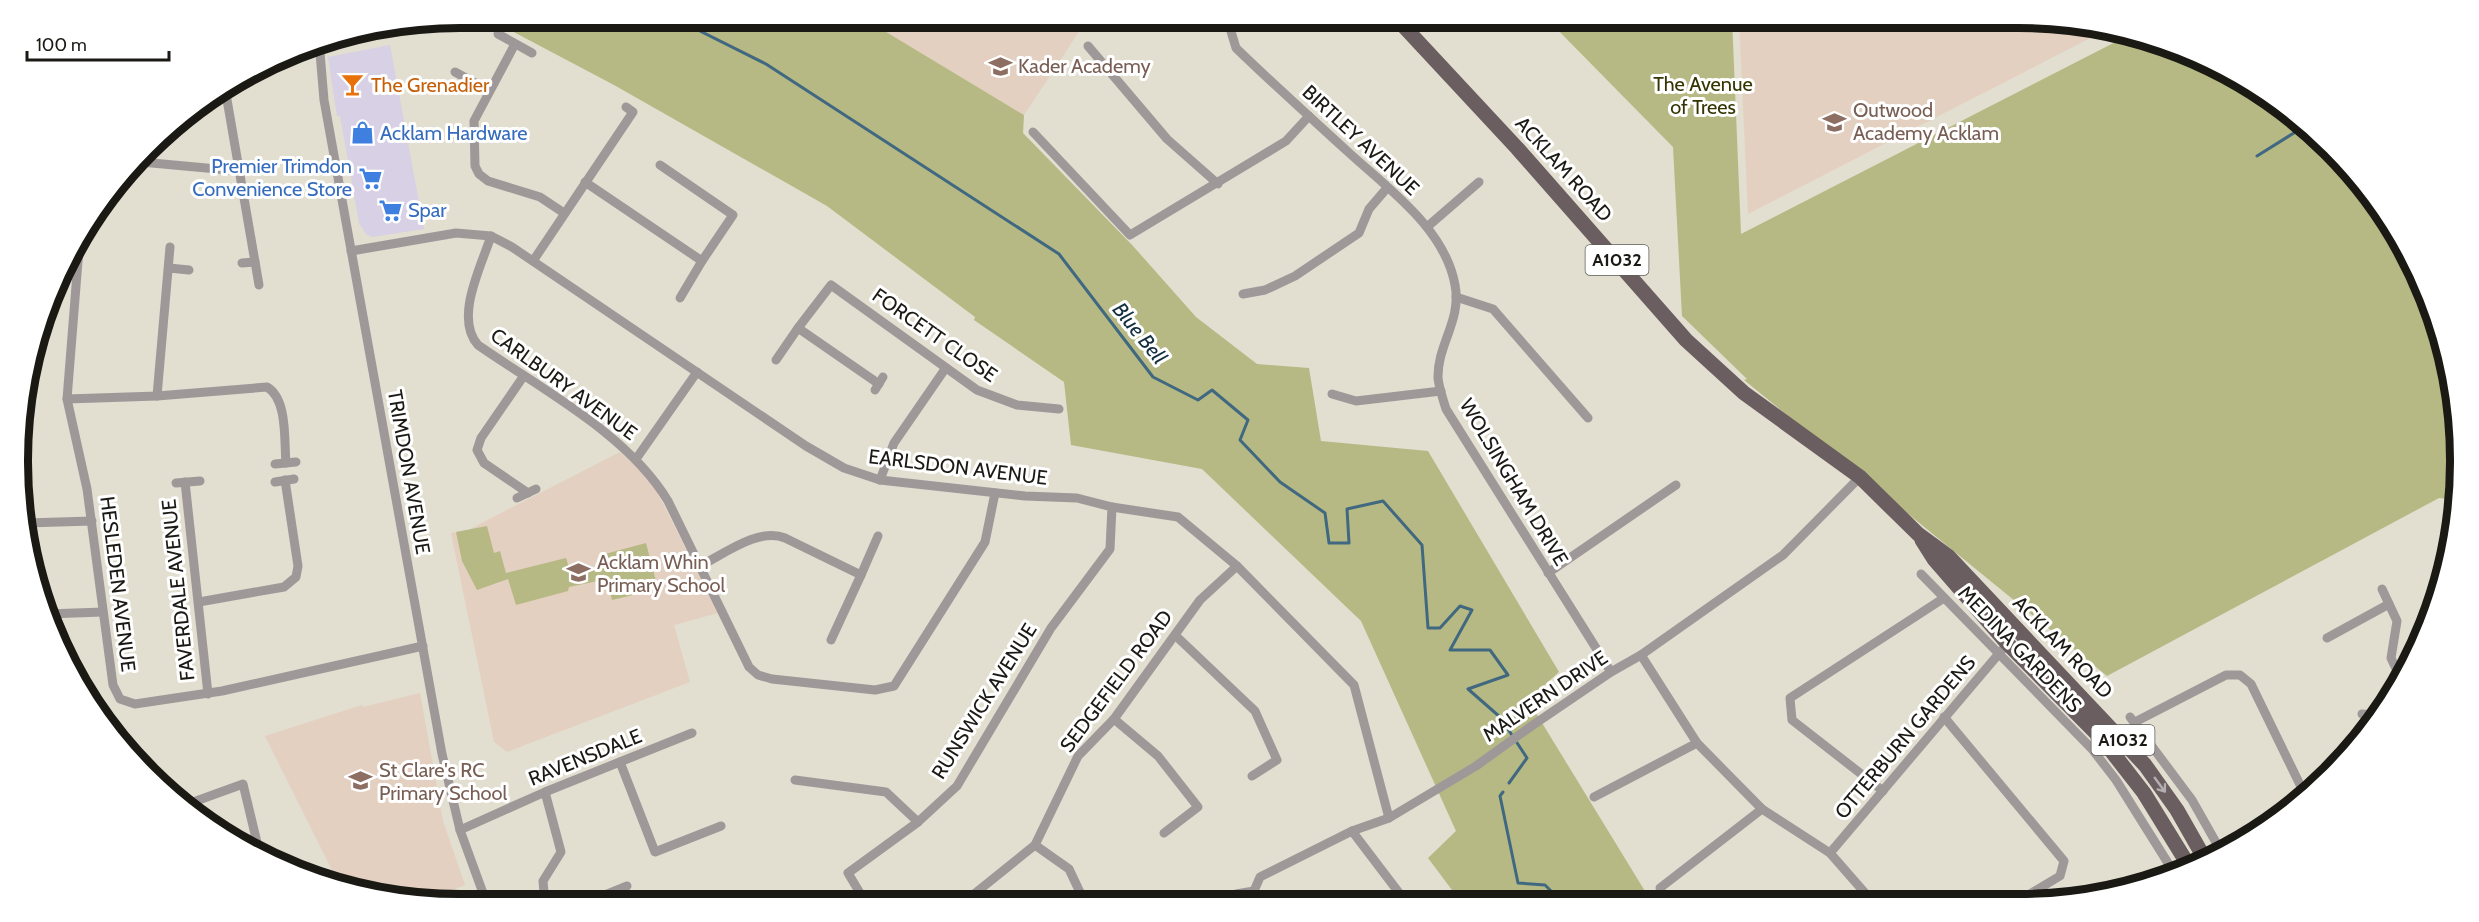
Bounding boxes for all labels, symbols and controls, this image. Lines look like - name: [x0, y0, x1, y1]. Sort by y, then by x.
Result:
- scale bar: [27, 24, 170, 62]
- text: 100 m: [36, 34, 87, 56]
- school or university icon: Kader Academy: [987, 53, 1013, 79]
- place label: Kader Academy: [1018, 54, 1151, 78]
- bar icon: The Grenadier: [340, 72, 366, 98]
- park label: The Avenue of Trees: [1653, 72, 1753, 119]
- place label: The Grenadier: [371, 73, 490, 97]
- street label: BIRTLEY AVENUE: [1298, 80, 1424, 200]
- place label: Outwood Academy Acklam: [1853, 98, 1999, 145]
- school or university icon: Outwood Academy Acklam: [1822, 109, 1848, 135]
- street label: ACKLAM ROAD: [1511, 112, 1617, 226]
- shop icon: Acklam Hardware: [349, 120, 375, 146]
- place label: Acklam Hardware: [380, 121, 528, 145]
- place label: Premier Trimdon Convenience Store: [192, 154, 352, 201]
- supermarket icon: Premier Trimdon Convenience Store: [357, 165, 383, 191]
- supermarket icon: Spar: [377, 197, 403, 223]
- place label: Spar: [408, 198, 447, 222]
- road number: A1032: [1586, 245, 1648, 275]
- street label: FORCETT CLOSE: [868, 283, 1002, 387]
- water label: Blue Bell: [1108, 297, 1172, 369]
- street label: CARLBURY AVENUE: [486, 323, 642, 445]
- street label: TRIMDON AVENUE: [383, 388, 435, 556]
- street label: WOLSINGHAM DRIVE: [1455, 394, 1573, 570]
- street label: EARLSDON AVENUE: [867, 444, 1049, 490]
- street label: HESLEDEN AVENUE: [95, 495, 141, 673]
- street label: FAVERDALE AVENUE: [157, 498, 199, 682]
- place label: Acklam Whin Primary School: [597, 550, 725, 597]
- school or university icon: Acklam Whin Primary School: [566, 560, 592, 586]
- street label: MEDINA GARDENS: [1953, 581, 2087, 718]
- street label: ACKLAM ROAD: [2008, 591, 2118, 703]
- street label: SEDGEFIELD ROAD: [1055, 605, 1177, 757]
- street label: RUNSWICK AVENUE: [926, 619, 1042, 783]
- street label: MALVERN DRIVE: [1478, 645, 1612, 747]
- street label: OTTERBURN GARDENS: [1830, 650, 1980, 823]
- street label: RAVENSDALE: [525, 723, 645, 791]
- road number: A1032: [2092, 725, 2154, 755]
- place label: St Clare's RC Primary School: [379, 758, 507, 805]
- school or university icon: St Clare's RC Primary School: [348, 768, 374, 794]
- one-way arrow: [2153, 777, 2166, 793]

